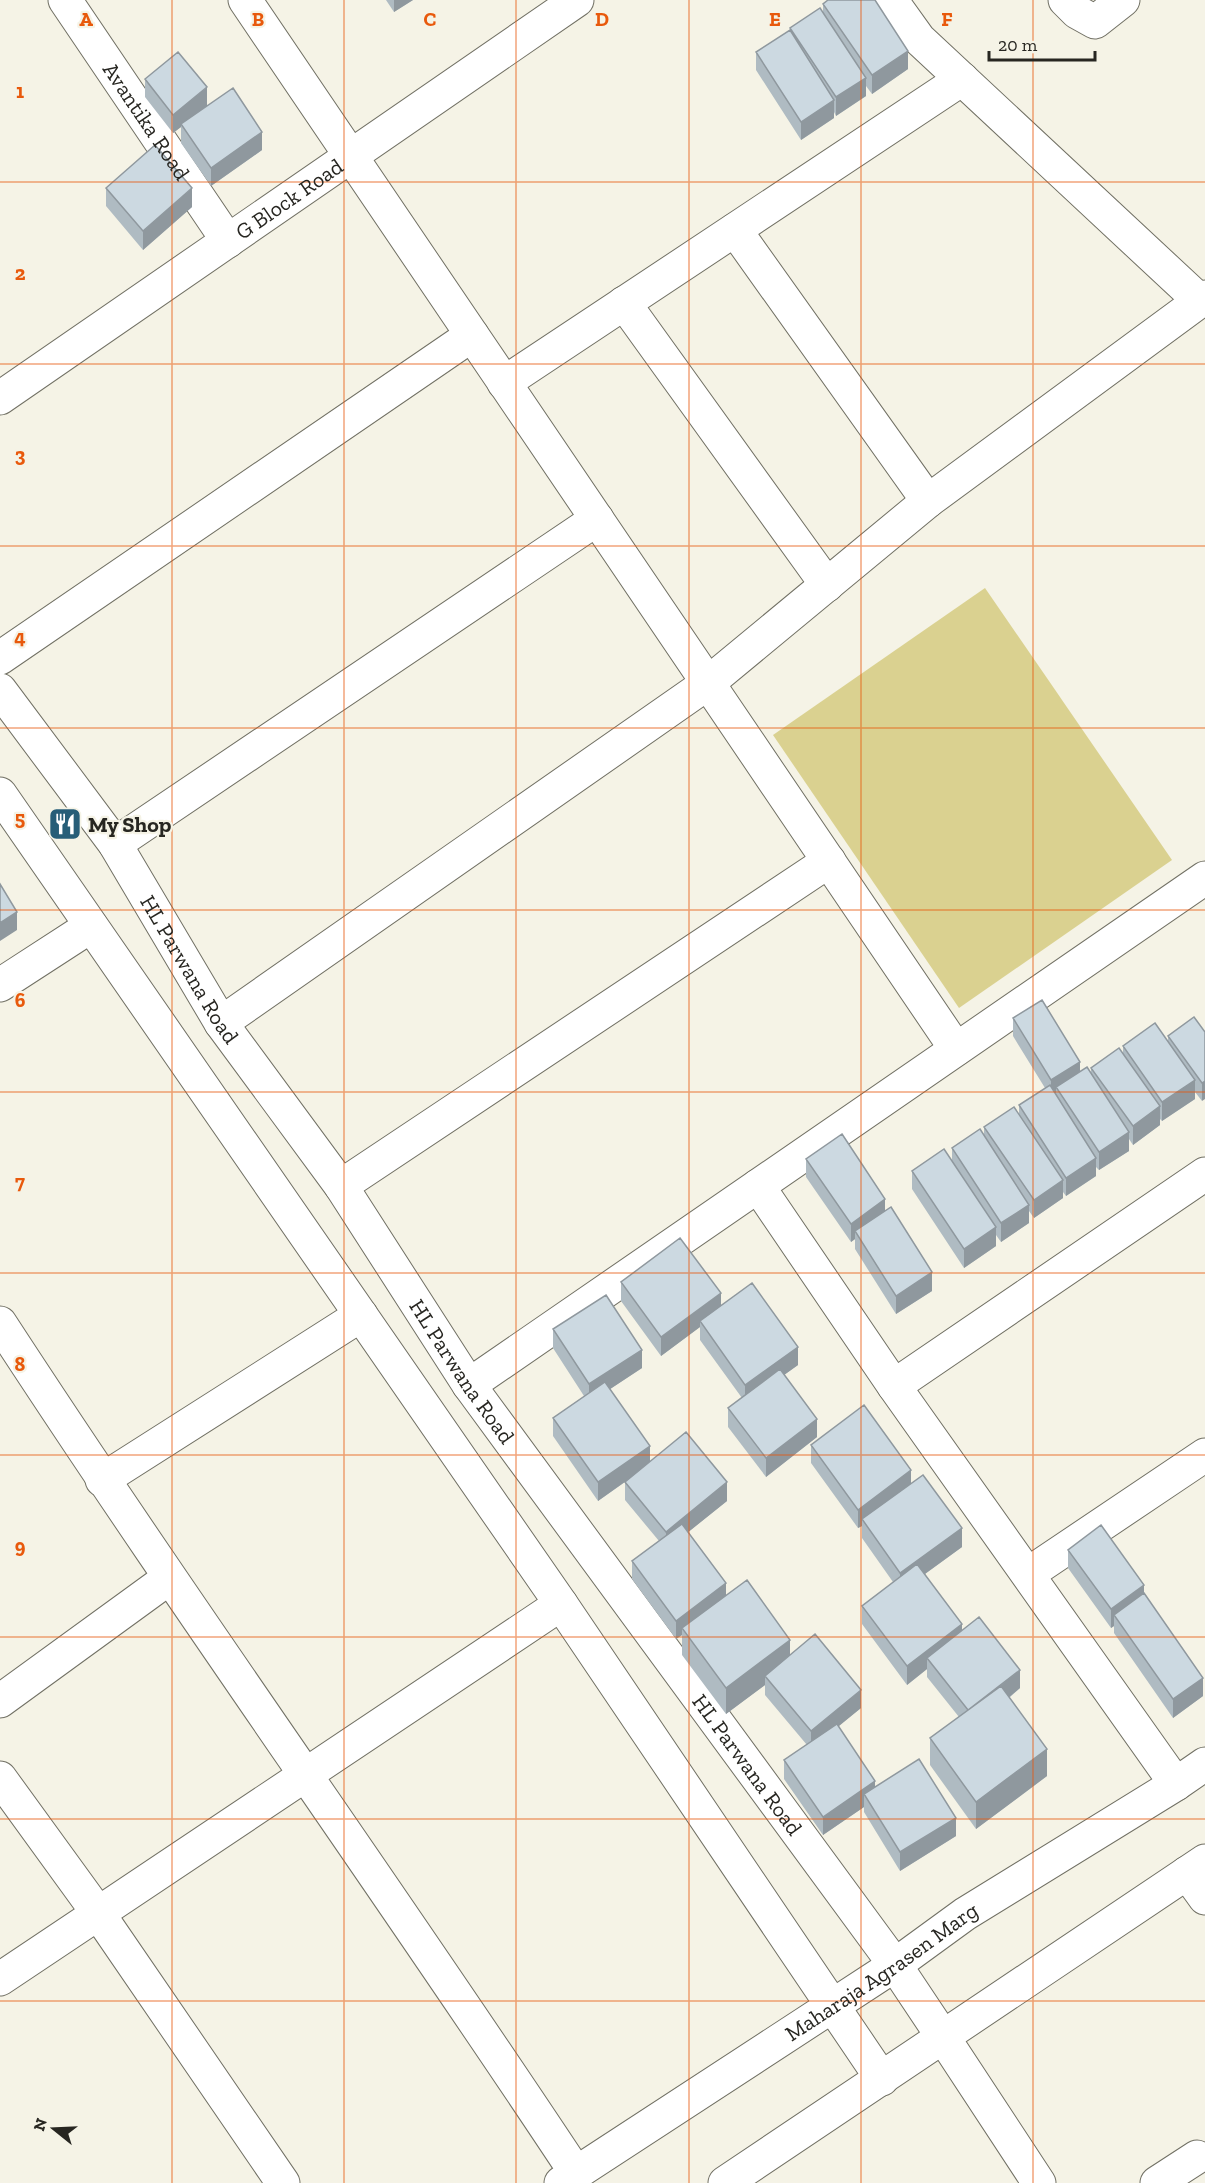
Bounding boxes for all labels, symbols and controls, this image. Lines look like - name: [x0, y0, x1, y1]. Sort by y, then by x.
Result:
- text: A: [79, 7, 93, 31]
- text: B: [252, 7, 264, 31]
- text: C: [424, 7, 437, 31]
- text: D: [595, 7, 609, 31]
- text: E: [769, 7, 781, 31]
- text: F: [941, 7, 953, 31]
- scale bar: [989, 24, 1096, 62]
- text: 20 m: [998, 34, 1038, 56]
- street label: Avantika Road: [97, 57, 196, 185]
- text: 1: [16, 79, 24, 103]
- street label: G Block Road: [230, 152, 348, 245]
- text: 2: [15, 261, 26, 285]
- text: 3: [15, 443, 26, 467]
- text: 4: [14, 625, 26, 649]
- text: 5: [15, 806, 25, 830]
- restaurant icon: My Shop: [47, 806, 83, 842]
- place label: My Shop: [88, 811, 172, 838]
- street label: HL Parwana Road: [135, 890, 245, 1049]
- text: 6: [15, 988, 26, 1012]
- text: 7: [15, 1170, 25, 1194]
- street label: HL Parwana Road: [404, 1294, 521, 1449]
- text: 8: [15, 1352, 26, 1376]
- text: 9: [15, 1534, 26, 1558]
- street label: HL Parwana Road: [687, 1688, 808, 1840]
- street label: Maharaja Agrasen Marg: [780, 1896, 983, 2047]
- north arrow: [24, 2099, 84, 2159]
- text: N: [29, 2116, 51, 2133]

